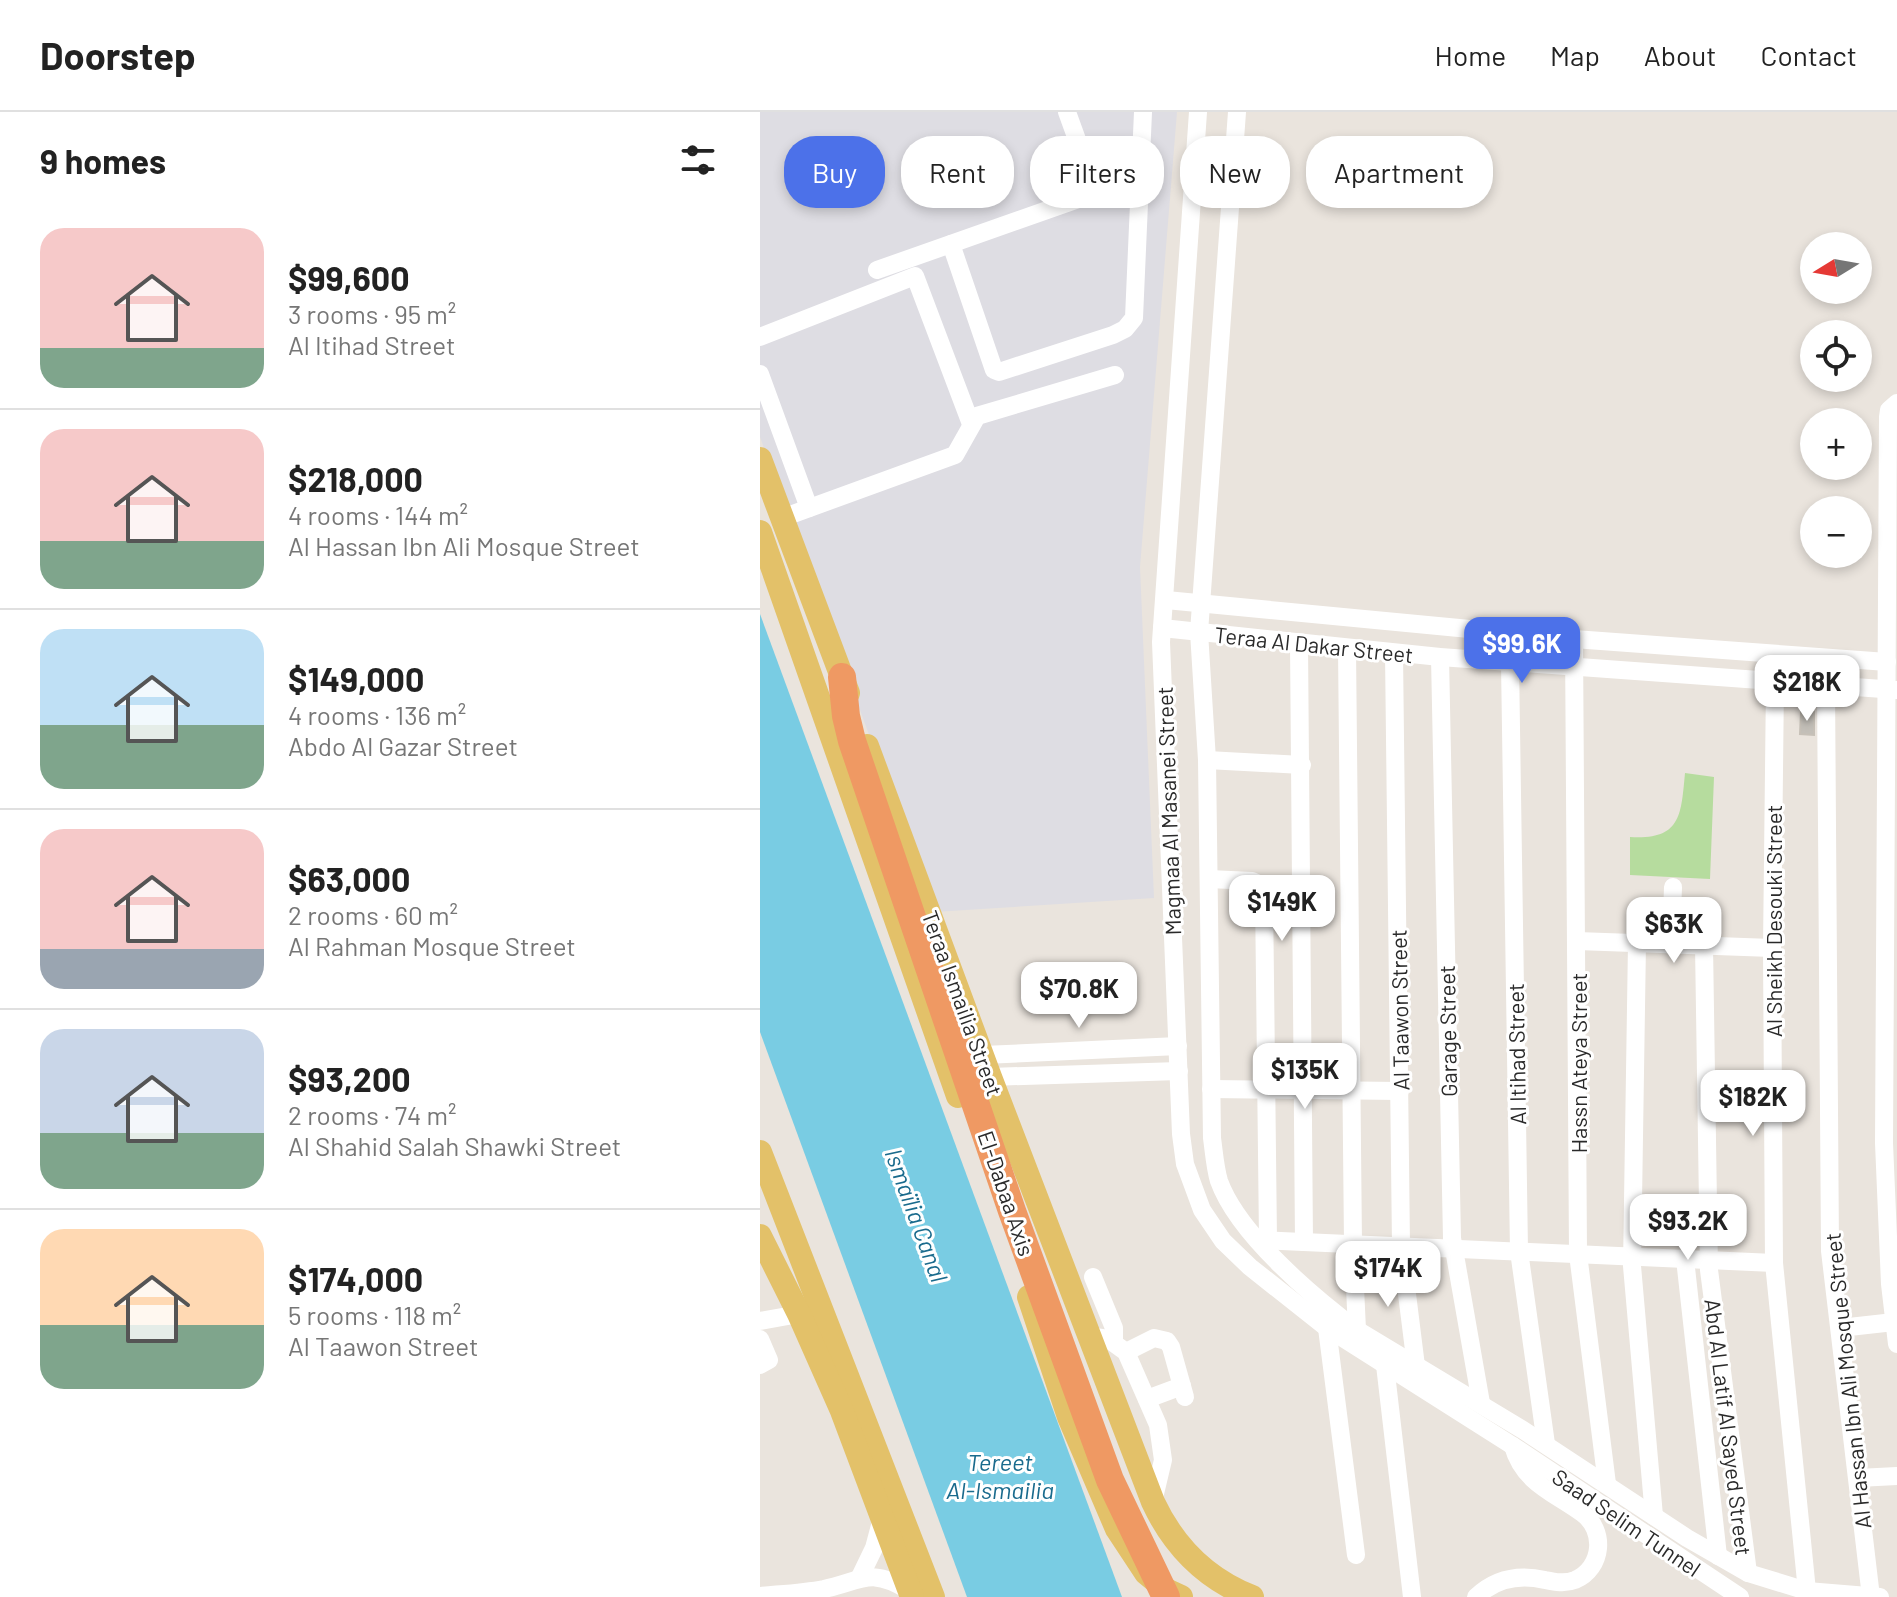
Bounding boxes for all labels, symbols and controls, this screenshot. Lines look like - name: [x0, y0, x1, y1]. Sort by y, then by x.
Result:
- text: Doorstep: [40, 32, 196, 78]
- text: Home: [1435, 38, 1506, 72]
- text: Map: [1550, 38, 1600, 72]
- text: About: [1644, 38, 1716, 72]
- text: Contact: [1760, 38, 1857, 72]
- chip: Buy: [784, 136, 885, 208]
- chip: Rent: [901, 136, 1014, 208]
- chip: Filters: [1030, 136, 1164, 208]
- chip: New: [1180, 136, 1290, 208]
- chip: Apartment: [1306, 136, 1493, 208]
- icon: filters: [676, 138, 720, 182]
- text: 9 homes: [40, 140, 166, 181]
- north arrow: [1800, 232, 1872, 304]
- map controls: [1800, 232, 1872, 568]
- text: $99,600: [288, 257, 410, 298]
- icon: home: [104, 260, 200, 356]
- text: 3 rooms · 95 m²: [288, 298, 456, 329]
- button: locate: [1800, 320, 1872, 392]
- text: Al Itihad Street: [288, 329, 455, 360]
- button: +: [1800, 408, 1872, 480]
- text: $218,000: [288, 458, 423, 499]
- icon: home: [104, 461, 200, 557]
- button: −: [1800, 496, 1872, 568]
- text: 4 rooms · 144 m²: [288, 499, 468, 530]
- text: Al Hassan Ibn Ali Mosque Street: [288, 530, 640, 561]
- pin: $99.6K: [1457, 617, 1587, 685]
- street label: Teraa Al Dakar Street: [1213, 621, 1415, 667]
- text: $99.6K: [1482, 627, 1562, 658]
- pin: $218K: [1751, 655, 1863, 723]
- text: $149,000: [288, 658, 424, 699]
- icon: home: [104, 661, 200, 757]
- text: $218K: [1773, 665, 1841, 696]
- street label: Magmaa Al Masanei Street: [1151, 686, 1185, 936]
- text: 4 rooms · 136 m²: [288, 699, 466, 730]
- text: Abdo Al Gazar Street: [288, 730, 518, 761]
- street label: Al Sheikh Desouki Street: [1760, 805, 1786, 1037]
- text: $63,000: [288, 858, 410, 899]
- icon: home: [104, 861, 200, 957]
- pin: $149K: [1226, 875, 1338, 943]
- text: $149K: [1247, 885, 1317, 916]
- pin: $63K: [1627, 897, 1721, 965]
- text: 2 rooms · 60 m²: [288, 899, 458, 930]
- street label: Teraa Ismailia Street: [917, 907, 1009, 1099]
- text: $63K: [1644, 907, 1704, 938]
- street label: Al Taawon Street: [1385, 929, 1413, 1091]
- text: Al Rahman Mosque Street: [288, 930, 576, 961]
- pin: $70.8K: [1014, 962, 1144, 1030]
- street label: Garage Street: [1433, 965, 1461, 1097]
- text: $70.8K: [1039, 972, 1119, 1003]
- street label: Hassn Ateya Street: [1565, 973, 1591, 1153]
- street label: Al Itihad Street: [1502, 983, 1530, 1125]
- pin: $135K: [1249, 1043, 1361, 1111]
- text: $135K: [1271, 1053, 1339, 1084]
- text: $93,200: [288, 1058, 411, 1099]
- icon: home: [104, 1061, 200, 1157]
- pin: $182K: [1697, 1070, 1809, 1138]
- text: $182K: [1719, 1080, 1787, 1111]
- text: 2 rooms · 74 m²: [288, 1099, 456, 1130]
- street label: El-Dabaa Axis: [973, 1127, 1041, 1259]
- text: Al Shahid Salah Shawki Street: [288, 1130, 621, 1161]
- water label: Ismaïlia Canal: [879, 1144, 955, 1286]
- pin: $93.2K: [1623, 1194, 1753, 1262]
- text: $93.2K: [1648, 1204, 1728, 1235]
- street label: Al Hassan Ibn Ali Mosque Street: [1819, 1232, 1875, 1530]
- pin: $174K: [1332, 1241, 1444, 1309]
- text: $174K: [1354, 1251, 1422, 1282]
- text: $174,000: [288, 1258, 423, 1299]
- icon: home: [104, 1261, 200, 1357]
- street label: Abd Al Latif Al Sayed Street: [1700, 1297, 1758, 1557]
- text: 5 rooms · 118 m²: [288, 1299, 461, 1330]
- text: Al Taawon Street: [288, 1330, 478, 1361]
- water label: Tereet Al-Ismailia: [946, 1447, 1054, 1504]
- street label: Saad Selim Tunnel: [1548, 1463, 1706, 1581]

